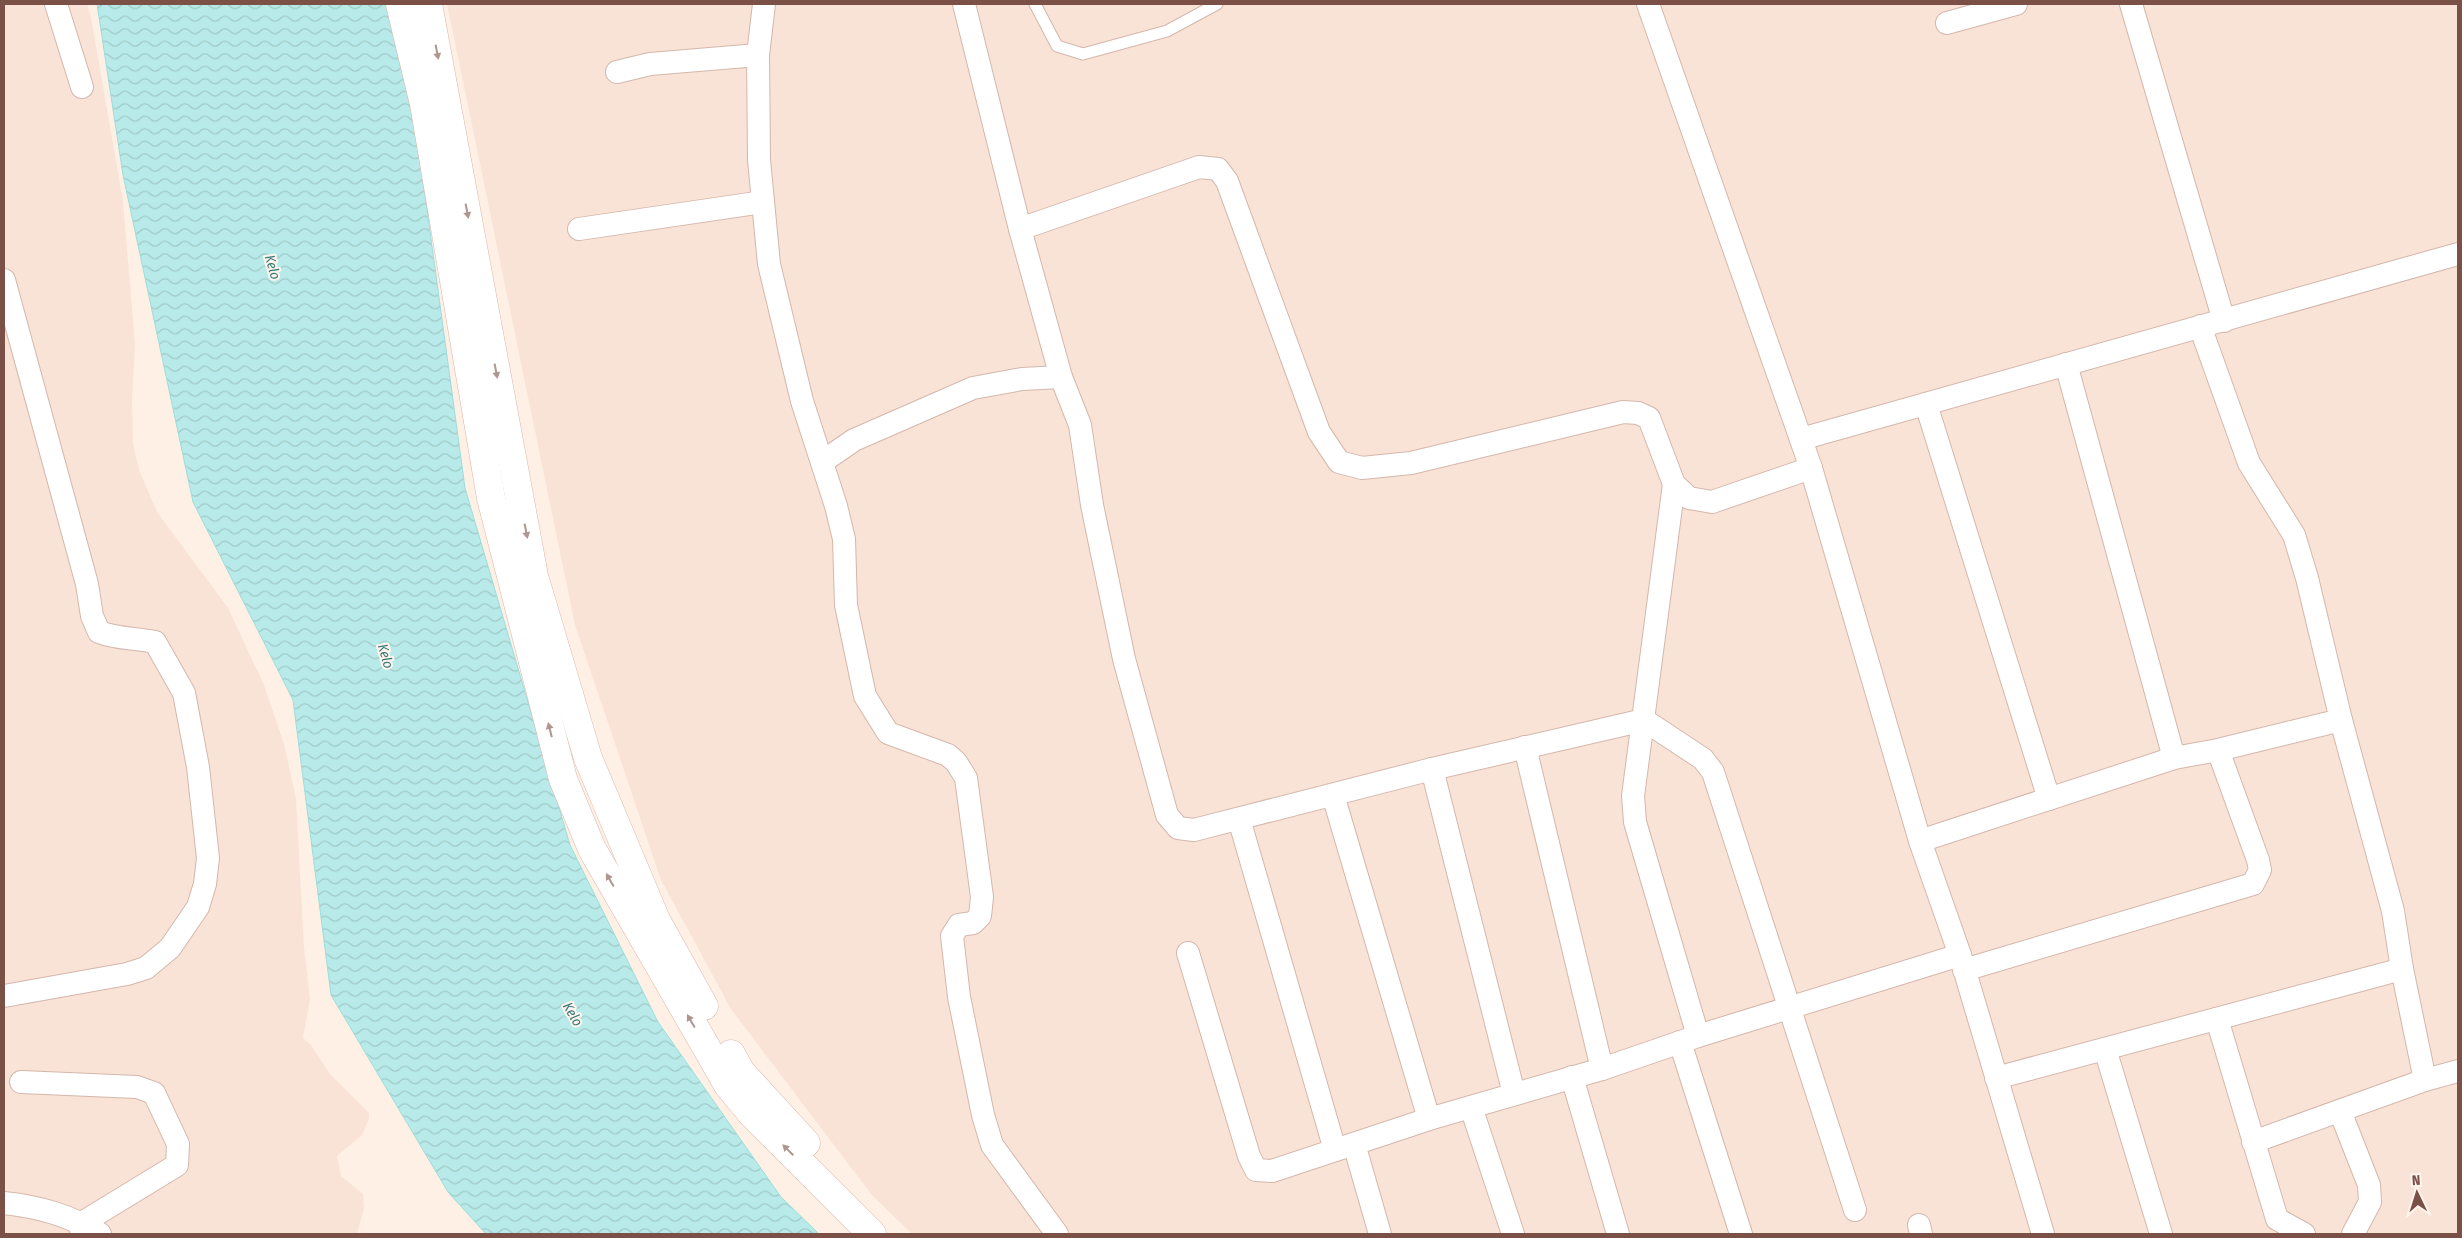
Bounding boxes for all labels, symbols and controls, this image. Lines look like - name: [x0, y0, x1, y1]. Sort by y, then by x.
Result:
- one-way arrow: [433, 44, 441, 59]
- one-way arrow: [463, 204, 471, 220]
- water label: Kelo: [261, 253, 284, 281]
- one-way arrow: [493, 364, 501, 380]
- one-way arrow: [522, 523, 530, 539]
- water label: Kelo: [374, 642, 397, 670]
- one-way arrow: [546, 722, 554, 737]
- one-way arrow: [606, 873, 614, 888]
- water label: Kelo: [559, 999, 586, 1029]
- one-way arrow: [687, 1014, 695, 1028]
- one-way arrow: [782, 1144, 794, 1156]
- north arrow: [2392, 1168, 2442, 1218]
- text: N: [2411, 1172, 2421, 1189]

